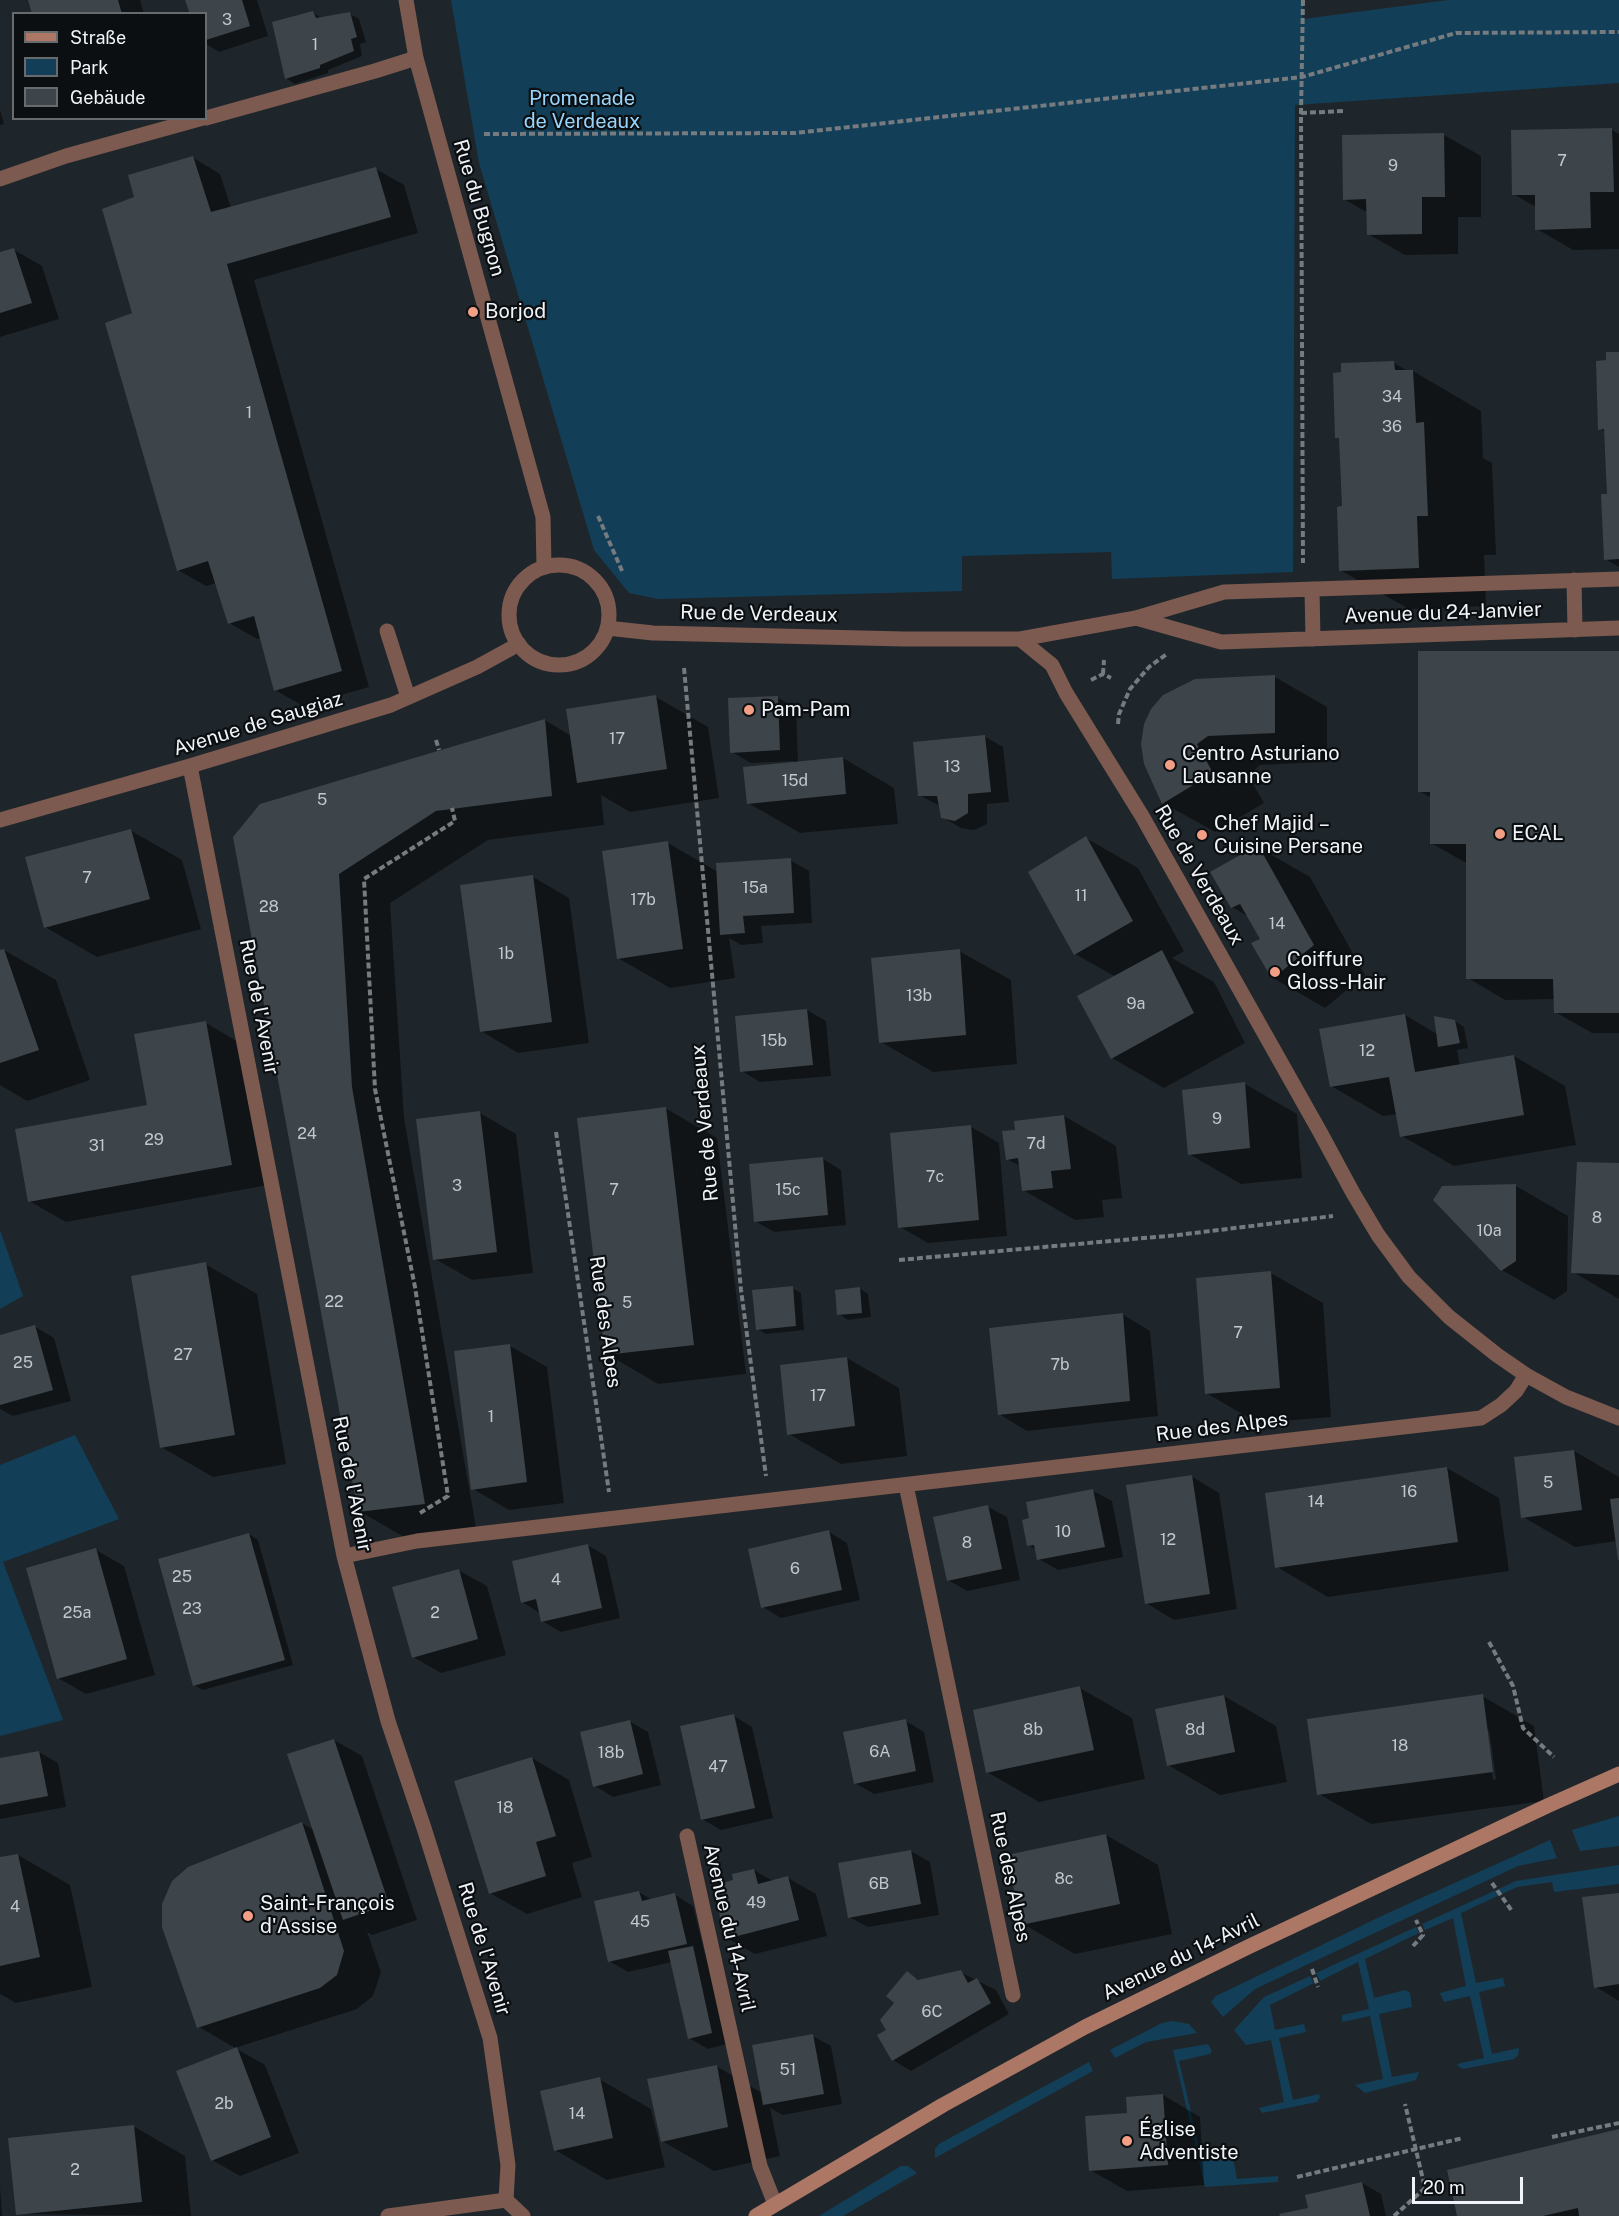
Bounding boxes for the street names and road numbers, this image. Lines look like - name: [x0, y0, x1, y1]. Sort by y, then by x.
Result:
- street label: Rue du Bugnon: [448, 137, 510, 279]
- street label: Avenue du 24-Janvier: [1344, 598, 1542, 628]
- street label: Rue de Verdeaux: [680, 601, 838, 627]
- street label: Avenue de Saugiaz: [170, 687, 346, 761]
- street label: Rue de Verdeaux: [1149, 801, 1249, 949]
- street label: Rue de l'Avenir: [234, 937, 284, 1077]
- street label: Rue de Verdeaux: [686, 1043, 724, 1203]
- street label: Rue des Alpes: [584, 1255, 626, 1389]
- street label: Rue des Alpes: [1155, 1407, 1289, 1447]
- street label: Rue de l'Avenir: [327, 1414, 377, 1554]
- street label: Rue des Alpes: [984, 1810, 1036, 1944]
- street label: Avenue du 14-Avril: [698, 1842, 760, 2014]
- street label: Rue de l'Avenir: [452, 1879, 516, 2019]
- street label: Avenue du 14-Avril: [1099, 1909, 1263, 2005]

